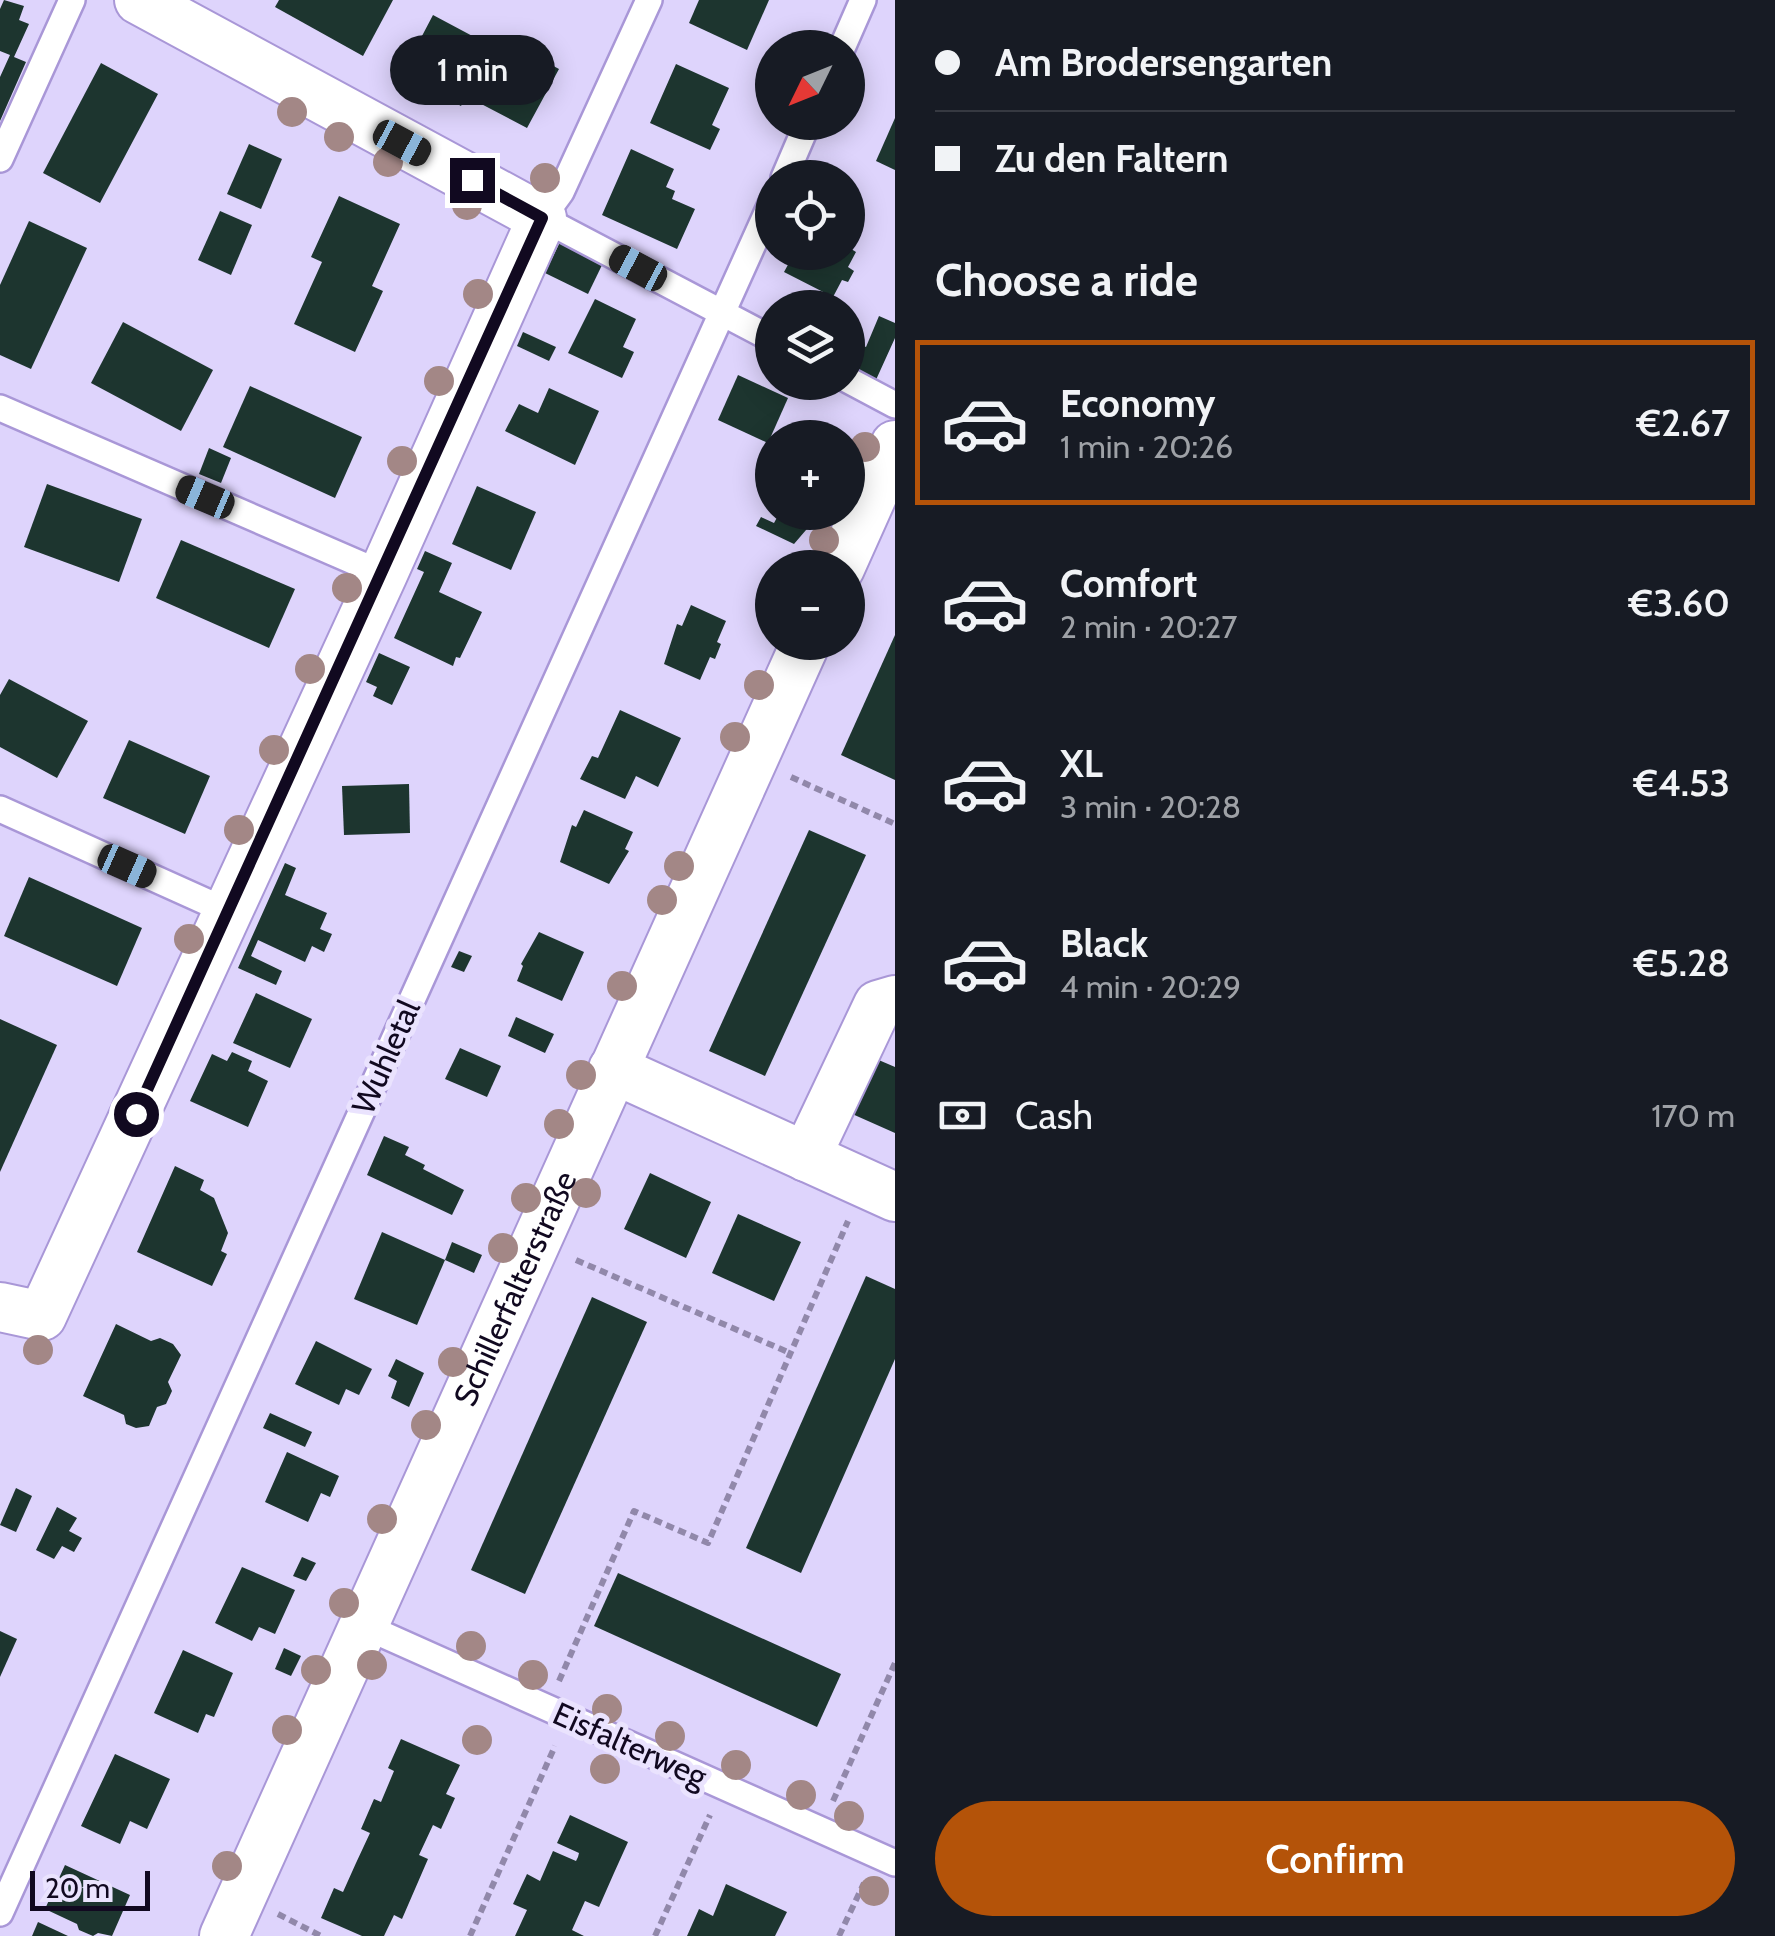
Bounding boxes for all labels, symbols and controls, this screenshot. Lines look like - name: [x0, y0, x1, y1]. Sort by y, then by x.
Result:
- north arrow: [755, 30, 865, 140]
- map controls: [755, 30, 865, 660]
- callout: 1 min: [390, 35, 554, 105]
- text: Am Brodersengarten: [995, 39, 1332, 86]
- text: 1 min: [437, 50, 508, 89]
- car: [368, 116, 436, 170]
- text: Zu den Faltern: [995, 135, 1228, 182]
- route end: [450, 158, 495, 203]
- button: locate: [755, 160, 865, 270]
- car: [604, 241, 672, 295]
- text: Choose a ride: [935, 253, 1198, 307]
- button: layers: [755, 290, 865, 400]
- icon: car: [940, 378, 1030, 468]
- text: Economy: [1060, 380, 1215, 427]
- text: €2.67: [1637, 399, 1730, 446]
- button: +: [755, 420, 865, 530]
- text: 1 min · 20:26: [1060, 427, 1233, 466]
- car: [172, 471, 238, 523]
- button: −: [755, 550, 865, 660]
- icon: car: [940, 558, 1030, 648]
- text: Comfort: [1060, 560, 1197, 607]
- text: €3.60: [1629, 579, 1730, 626]
- text: 2 min · 20:27: [1060, 607, 1237, 646]
- icon: car: [940, 738, 1030, 828]
- text: XL: [1060, 740, 1103, 787]
- text: €4.53: [1633, 759, 1730, 806]
- text: 3 min · 20:28: [1060, 787, 1241, 826]
- car: [93, 840, 161, 892]
- icon: car: [940, 918, 1030, 1008]
- text: Black: [1060, 920, 1148, 967]
- text: €5.28: [1634, 939, 1730, 986]
- text: 4 min · 20:29: [1060, 967, 1241, 1006]
- street label: Wuhletal: [343, 993, 428, 1120]
- icon: cash: [935, 1088, 990, 1143]
- route start: [114, 1092, 159, 1137]
- text: Cash: [1015, 1092, 1093, 1139]
- text: 170 m: [1651, 1096, 1735, 1135]
- street label: Schillerfalterstraße: [445, 1165, 585, 1412]
- street label: Eisfalterweg: [547, 1693, 714, 1796]
- button: Confirm: [935, 1801, 1735, 1916]
- scale bar: [30, 1866, 150, 1910]
- text: 20 m: [45, 1871, 110, 1905]

